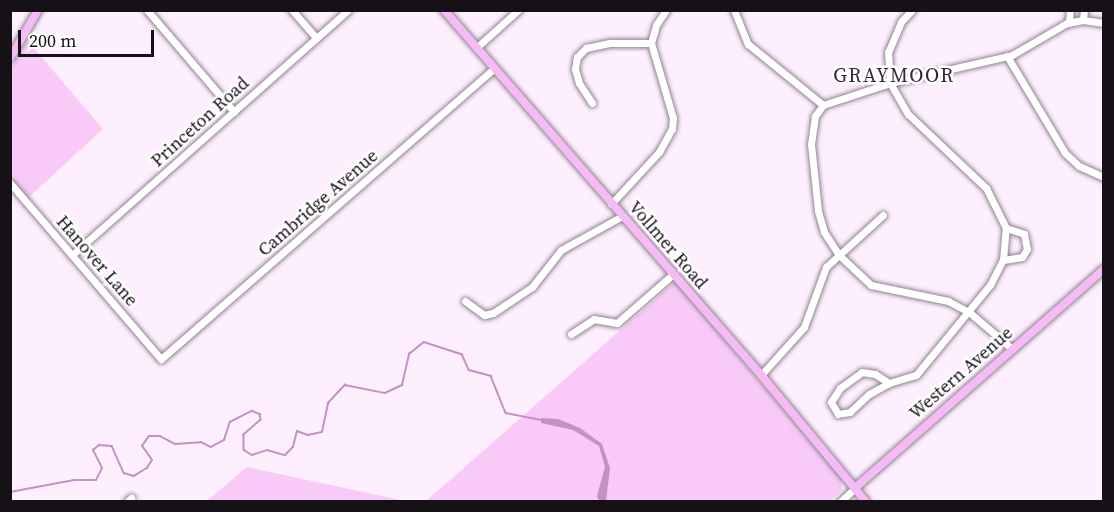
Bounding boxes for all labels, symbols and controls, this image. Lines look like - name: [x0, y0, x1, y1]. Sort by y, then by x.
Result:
- scale bar: [21, 18, 158, 56]
- text: 200 m: [29, 28, 76, 53]
- district label: GRAYMOOR: [833, 63, 955, 87]
- street label: Princeton Road: [147, 73, 253, 171]
- street label: Cambridge Avenue: [254, 145, 382, 261]
- street label: Vollmer Road: [624, 197, 712, 293]
- street label: Hanover Lane: [52, 211, 142, 311]
- street label: Western Avenue: [905, 322, 1017, 424]

